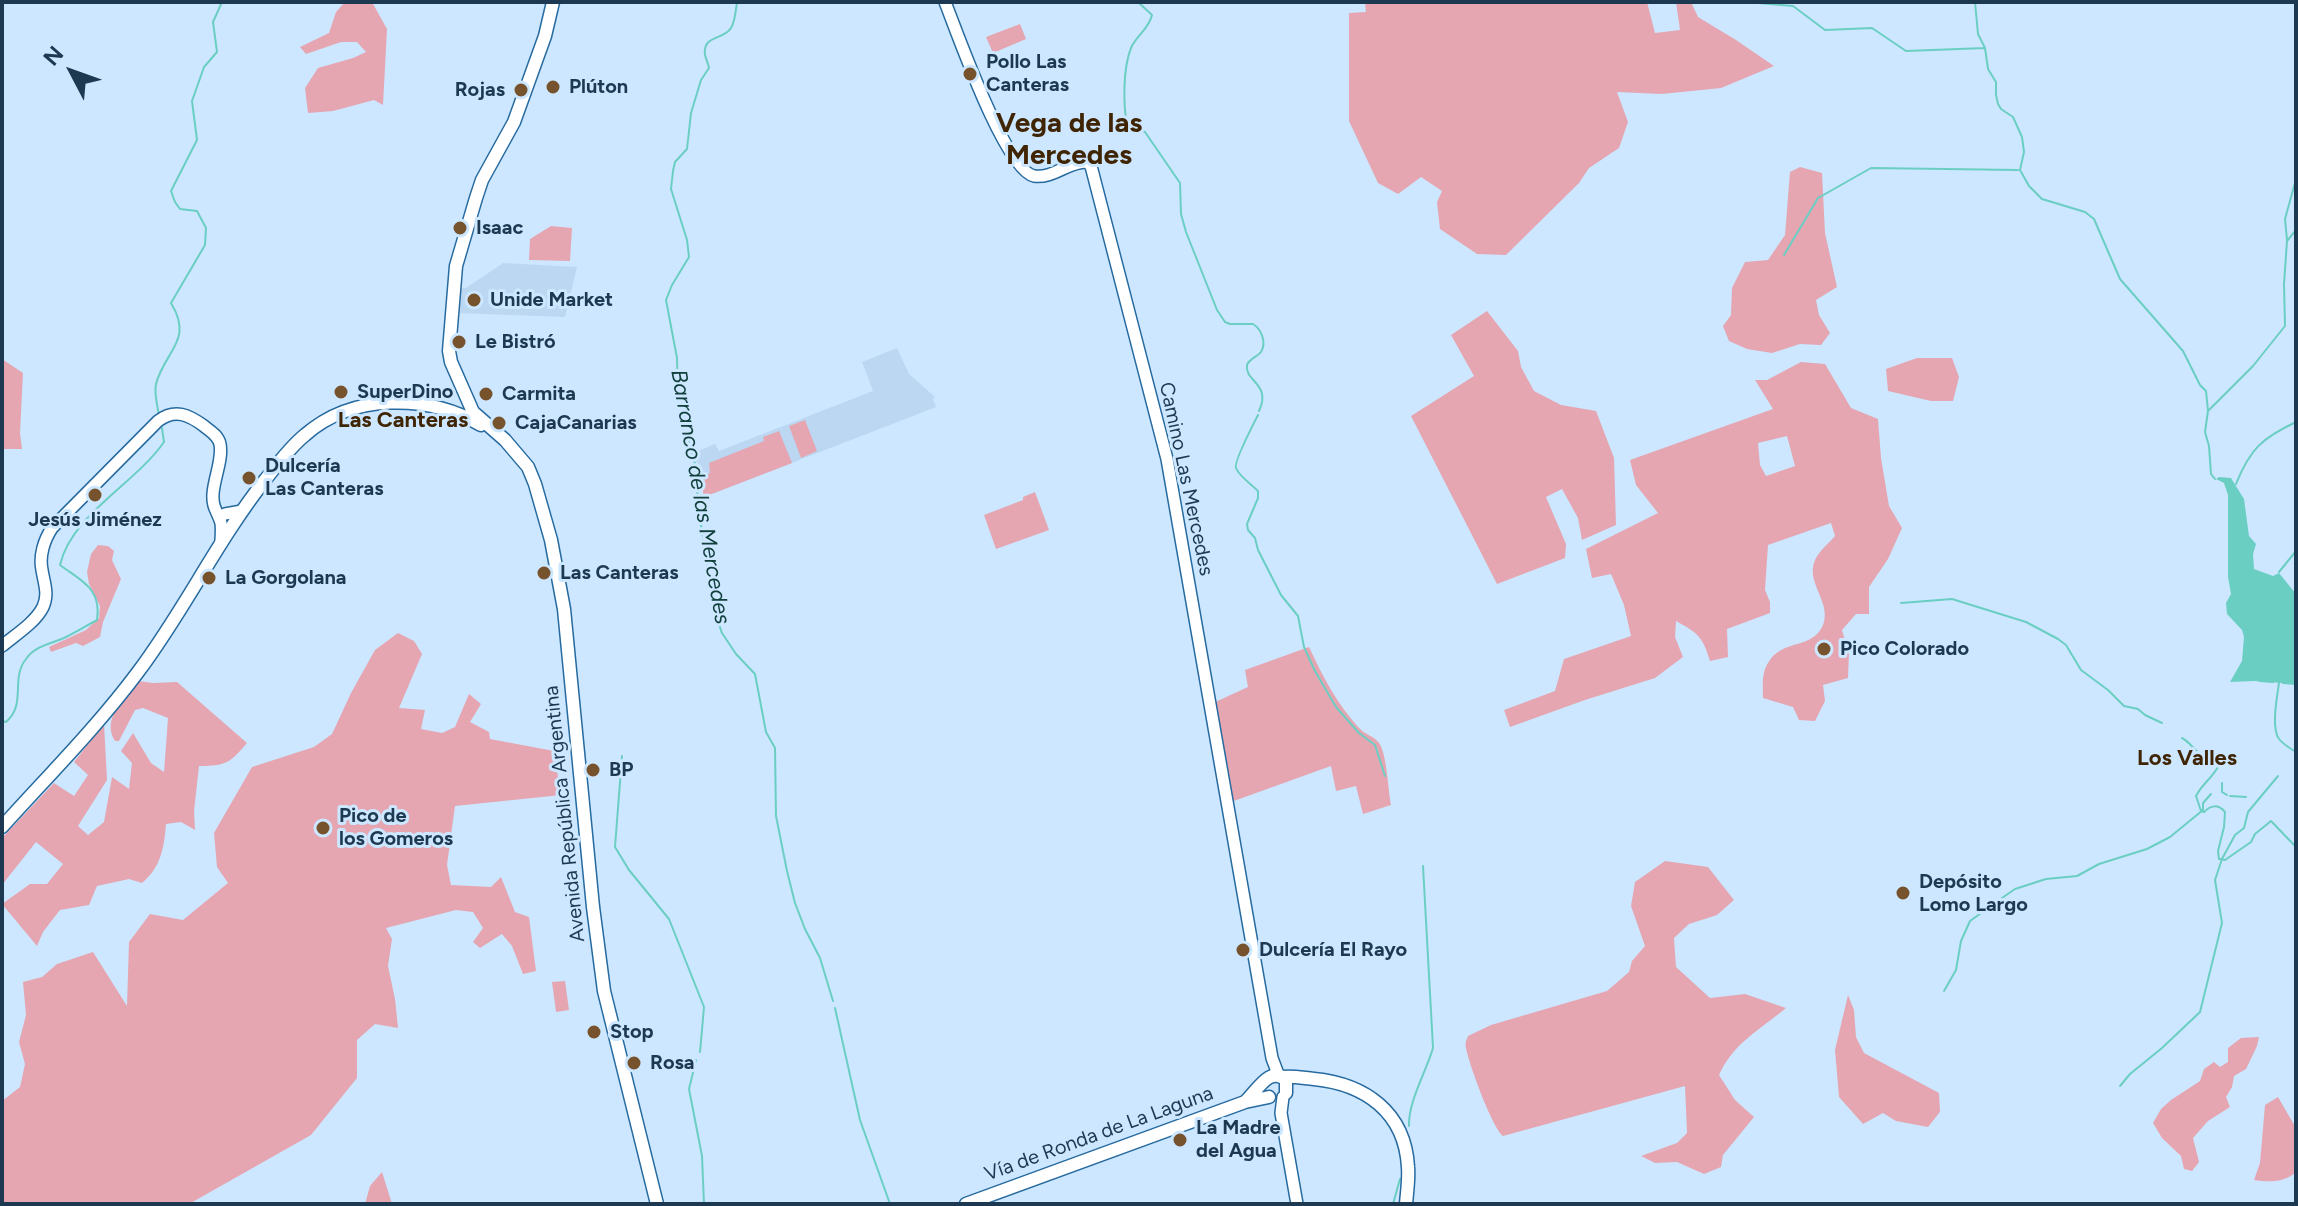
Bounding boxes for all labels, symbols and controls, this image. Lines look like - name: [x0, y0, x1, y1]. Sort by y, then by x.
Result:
- north arrow: [32, 32, 112, 112]
- text: N: [38, 41, 69, 71]
- place label: Pollo Las Canteras: [986, 50, 1069, 97]
- marker: Pollo Las Canteras: [961, 65, 979, 83]
- place label: Plúton: [569, 75, 628, 99]
- place label: Rojas: [455, 78, 505, 102]
- marker: Plúton: [544, 78, 562, 96]
- marker: Rojas: [512, 81, 530, 99]
- district label: Vega de las Mercedes: [996, 107, 1142, 173]
- place label: Isaac: [476, 216, 523, 240]
- marker: Isaac: [451, 219, 469, 237]
- place label: Unide Market: [490, 288, 613, 312]
- marker: Unide Market: [465, 291, 483, 309]
- place label: Le Bistró: [475, 330, 556, 354]
- marker: Le Bistró: [450, 333, 468, 351]
- water label: Barranco de las Mercedes: [665, 368, 735, 626]
- place label: SuperDino: [357, 380, 453, 404]
- street label: Camino Las Mercedes: [1154, 380, 1218, 578]
- place label: Carmita: [502, 382, 576, 406]
- marker: SuperDino: [332, 383, 350, 401]
- marker: Carmita: [477, 385, 495, 403]
- district label: Las Canteras: [338, 408, 468, 434]
- place label: CajaCanarias: [515, 411, 637, 435]
- marker: CajaCanarias: [490, 414, 508, 432]
- place label: Dulcería Las Canteras: [265, 454, 383, 501]
- marker: Dulcería Las Canteras: [240, 469, 258, 487]
- marker: Jesús Jiménez: [86, 486, 104, 504]
- place label: Jesús Jiménez: [28, 508, 162, 532]
- place label: Las Canteras: [560, 561, 678, 585]
- marker: Las Canteras: [535, 564, 553, 582]
- place label: La Gorgolana: [225, 566, 346, 590]
- marker: La Gorgolana: [200, 569, 218, 587]
- place label: Pico Colorado: [1840, 637, 1969, 661]
- marker: Pico Colorado: [1815, 640, 1833, 658]
- street label: Avenida República Argentina: [540, 685, 590, 943]
- district label: Los Valles: [2137, 746, 2237, 772]
- place label: BP: [609, 758, 633, 782]
- marker: BP: [584, 761, 602, 779]
- place label: Pico de los Gomeros: [339, 804, 453, 851]
- marker: Pico de los Gomeros: [314, 819, 332, 837]
- place label: Depósito Lomo Largo: [1919, 870, 2028, 917]
- marker: Depósito Lomo Largo: [1894, 884, 1912, 902]
- place label: Dulcería El Rayo: [1259, 938, 1407, 962]
- marker: Dulcería El Rayo: [1234, 941, 1252, 959]
- place label: Stop: [610, 1020, 654, 1044]
- marker: Stop: [585, 1023, 603, 1041]
- place label: Rosa: [650, 1051, 694, 1075]
- marker: Rosa: [625, 1054, 643, 1072]
- street label: Vía de Ronda de La Laguna: [982, 1081, 1216, 1187]
- place label: La Madre del Agua: [1196, 1116, 1281, 1163]
- marker: La Madre del Agua: [1171, 1131, 1189, 1149]

